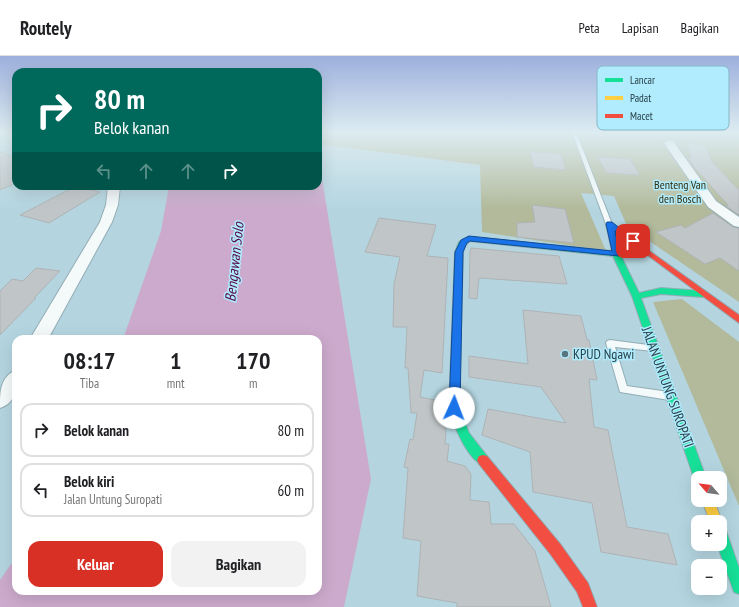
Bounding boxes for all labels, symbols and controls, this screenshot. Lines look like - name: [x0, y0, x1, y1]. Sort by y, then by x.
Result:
- text: Routely: [20, 16, 72, 40]
- text: Peta: [579, 19, 600, 37]
- text: Lapisan: [622, 19, 659, 37]
- text: Bagikan: [681, 19, 719, 37]
- legend: [597, 66, 729, 130]
- text: Lancar: [630, 73, 655, 87]
- text: 80 m: [94, 80, 145, 117]
- icon: right: [28, 84, 80, 136]
- text: Padat: [630, 91, 651, 105]
- text: Macet: [630, 109, 653, 123]
- text: Belok kanan: [94, 116, 169, 139]
- icon: left: [93, 160, 115, 182]
- icon: ahead: [135, 160, 157, 182]
- icon: ahead: [177, 160, 199, 182]
- icon: right: [219, 160, 241, 182]
- park label: Benteng Van den Bosch: [654, 177, 706, 206]
- water label: Bengawan Solo: [220, 220, 248, 303]
- pin: [616, 224, 650, 258]
- icon: arrive: [622, 230, 644, 252]
- street label: JALAN UNTUNG SUROPATI: [637, 323, 698, 450]
- text: 08:17: [63, 345, 115, 376]
- text: 1: [170, 345, 181, 376]
- text: 170: [236, 345, 271, 376]
- place label: KPUD Ngawi: [573, 345, 634, 363]
- marker: KPUD Ngawi: [560, 349, 570, 359]
- text: Tiba: [80, 375, 99, 392]
- text: mnt: [167, 375, 185, 392]
- text: m: [249, 375, 258, 392]
- position arrow: [433, 387, 475, 429]
- icon: right: [30, 419, 52, 441]
- text: Belok kanan: [64, 421, 129, 440]
- text: 80 m: [278, 421, 304, 440]
- north arrow: [691, 471, 727, 507]
- map controls: [691, 471, 727, 595]
- text: Belok kiri: [64, 472, 114, 491]
- icon: left: [30, 479, 52, 501]
- text: 60 m: [278, 481, 304, 500]
- text: Jalan Untung Suropati: [64, 491, 162, 508]
- button: +: [691, 515, 727, 551]
- button: Keluar: [28, 541, 163, 587]
- button: Bagikan: [171, 541, 306, 587]
- button: −: [691, 559, 727, 595]

